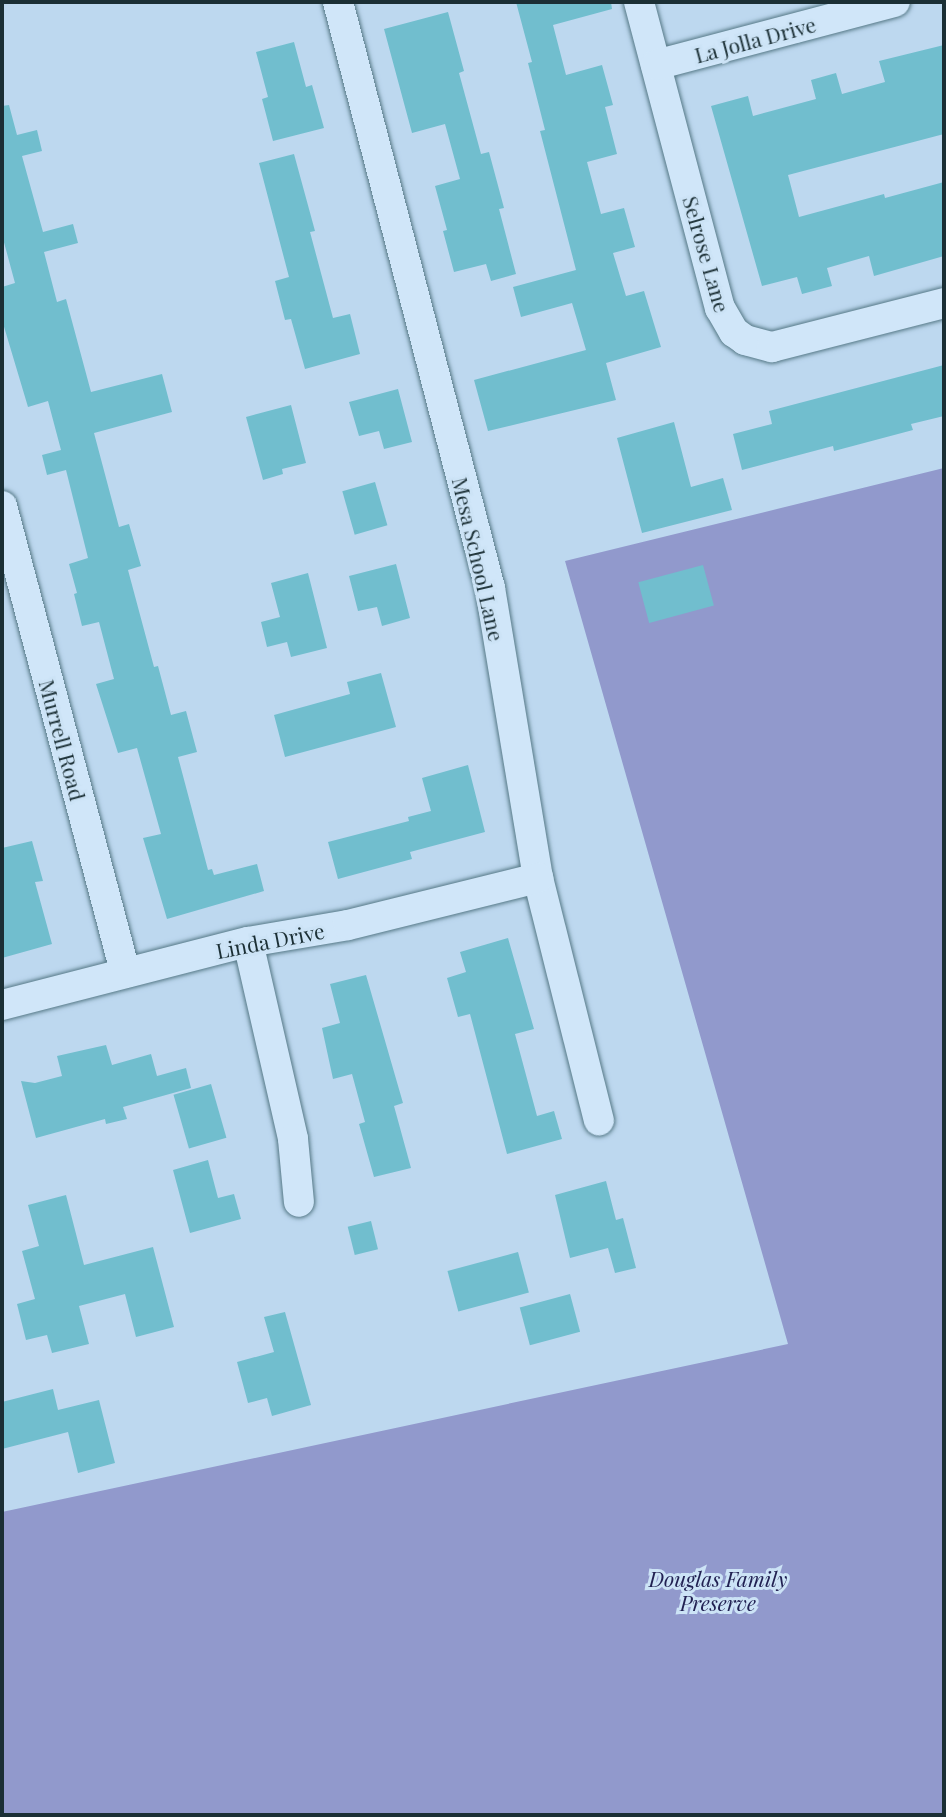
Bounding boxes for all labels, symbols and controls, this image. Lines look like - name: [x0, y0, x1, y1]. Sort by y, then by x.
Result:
- street label: La Jolla Drive: [691, 11, 819, 67]
- street label: Selrose Lane: [678, 193, 736, 315]
- street label: Mesa School Lane: [448, 475, 510, 643]
- street label: Murrell Road: [35, 677, 91, 803]
- street label: Linda Drive: [213, 917, 327, 963]
- park label: Douglas Family Preserve: [649, 1565, 787, 1615]

